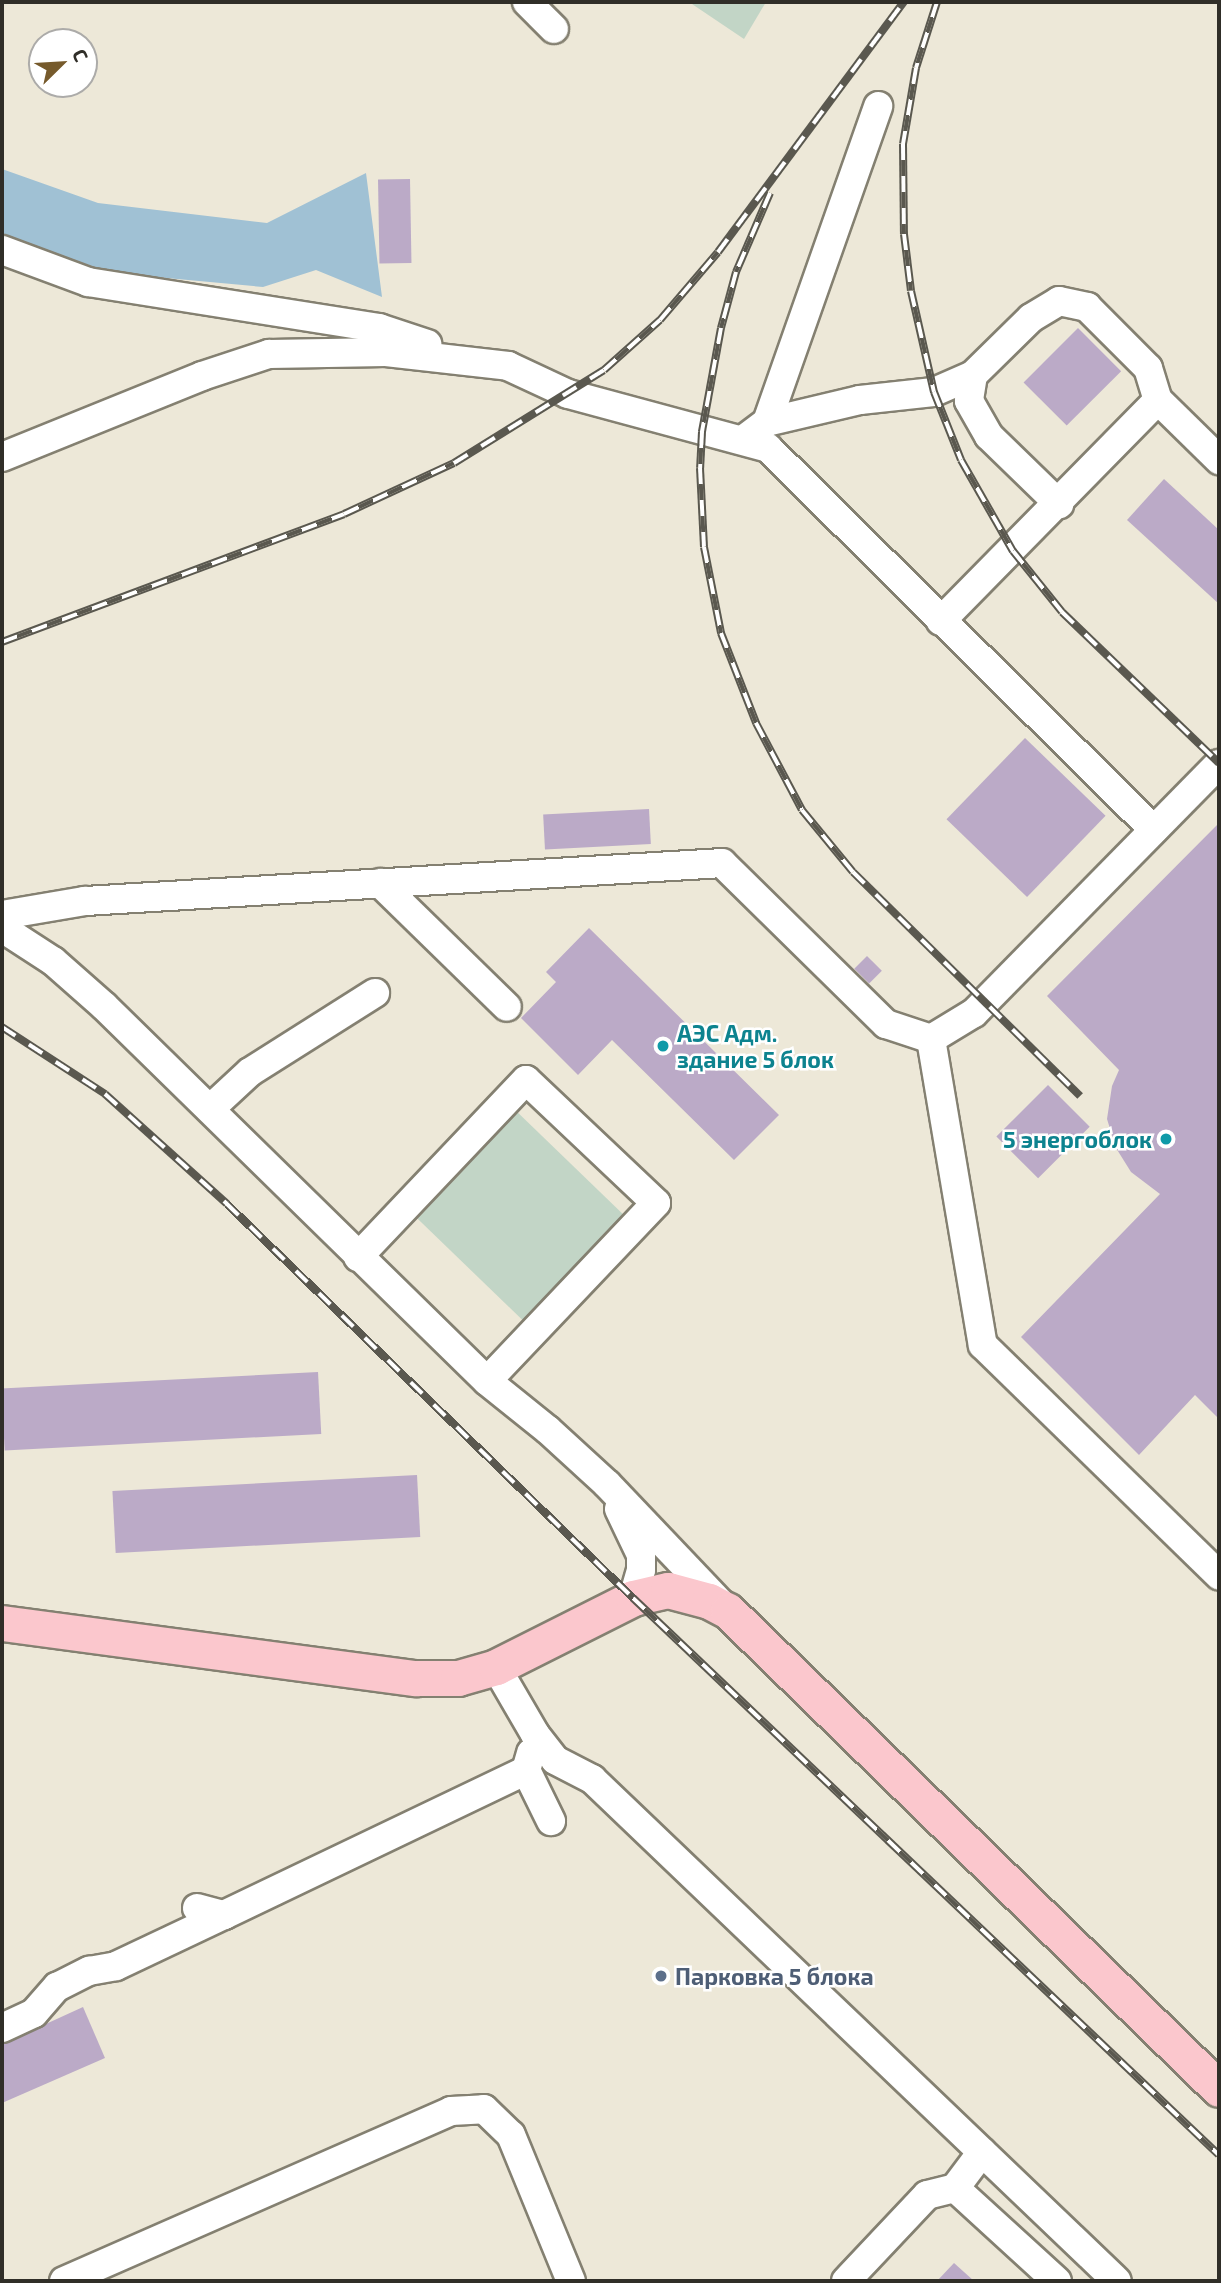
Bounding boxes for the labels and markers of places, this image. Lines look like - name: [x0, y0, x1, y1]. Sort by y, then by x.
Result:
- place label: АЭС Адм. здание 5 блок: [677, 1019, 834, 1073]
- marker: АЭС Адм. здание 5 блок: [655, 1038, 671, 1054]
- place label: 5 энергоблок: [1003, 1125, 1152, 1153]
- marker: 5 энергоблок: [1158, 1131, 1174, 1147]
- place label: Парковка 5 блока: [675, 1962, 874, 1990]
- marker: Парковка 5 блока: [653, 1968, 669, 1984]

